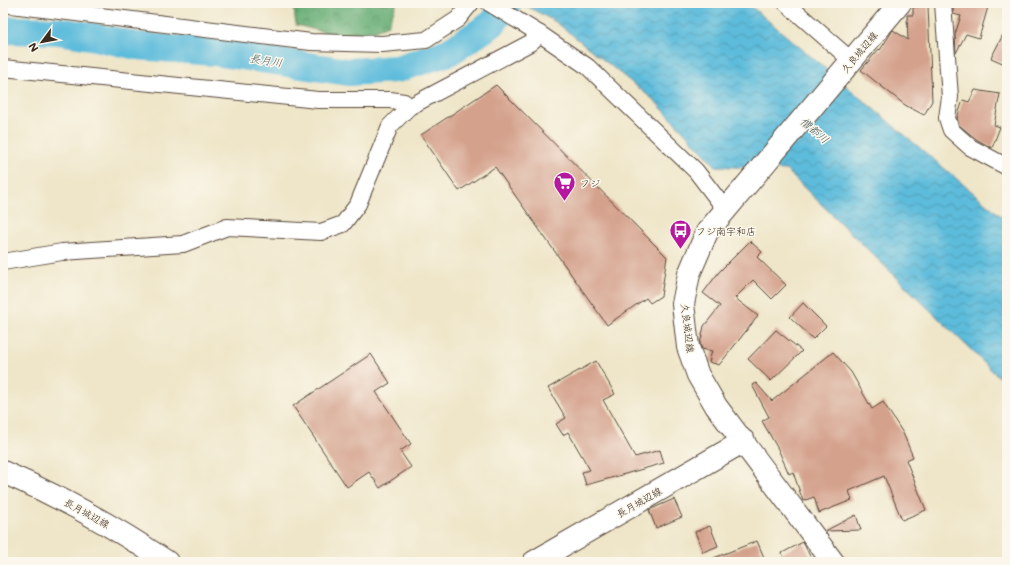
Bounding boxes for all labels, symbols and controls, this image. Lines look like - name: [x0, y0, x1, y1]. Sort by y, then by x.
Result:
- north arrow: [22, 22, 62, 62]
- street label: 久良城辺線: [838, 28, 880, 76]
- text: N: [25, 40, 42, 55]
- water label: 長月川: [249, 50, 283, 70]
- water label: 僧都川: [798, 114, 832, 146]
- supermarket icon: フジ: [552, 170, 578, 203]
- place label: フジ: [580, 176, 600, 190]
- bus stop icon: フジ南宇和店: [667, 218, 693, 251]
- place label: フジ南宇和店: [696, 224, 756, 238]
- street label: 久良城辺線: [678, 302, 698, 354]
- street label: 長月城辺線: [614, 483, 664, 521]
- street label: 長月城辺線: [62, 495, 112, 531]

